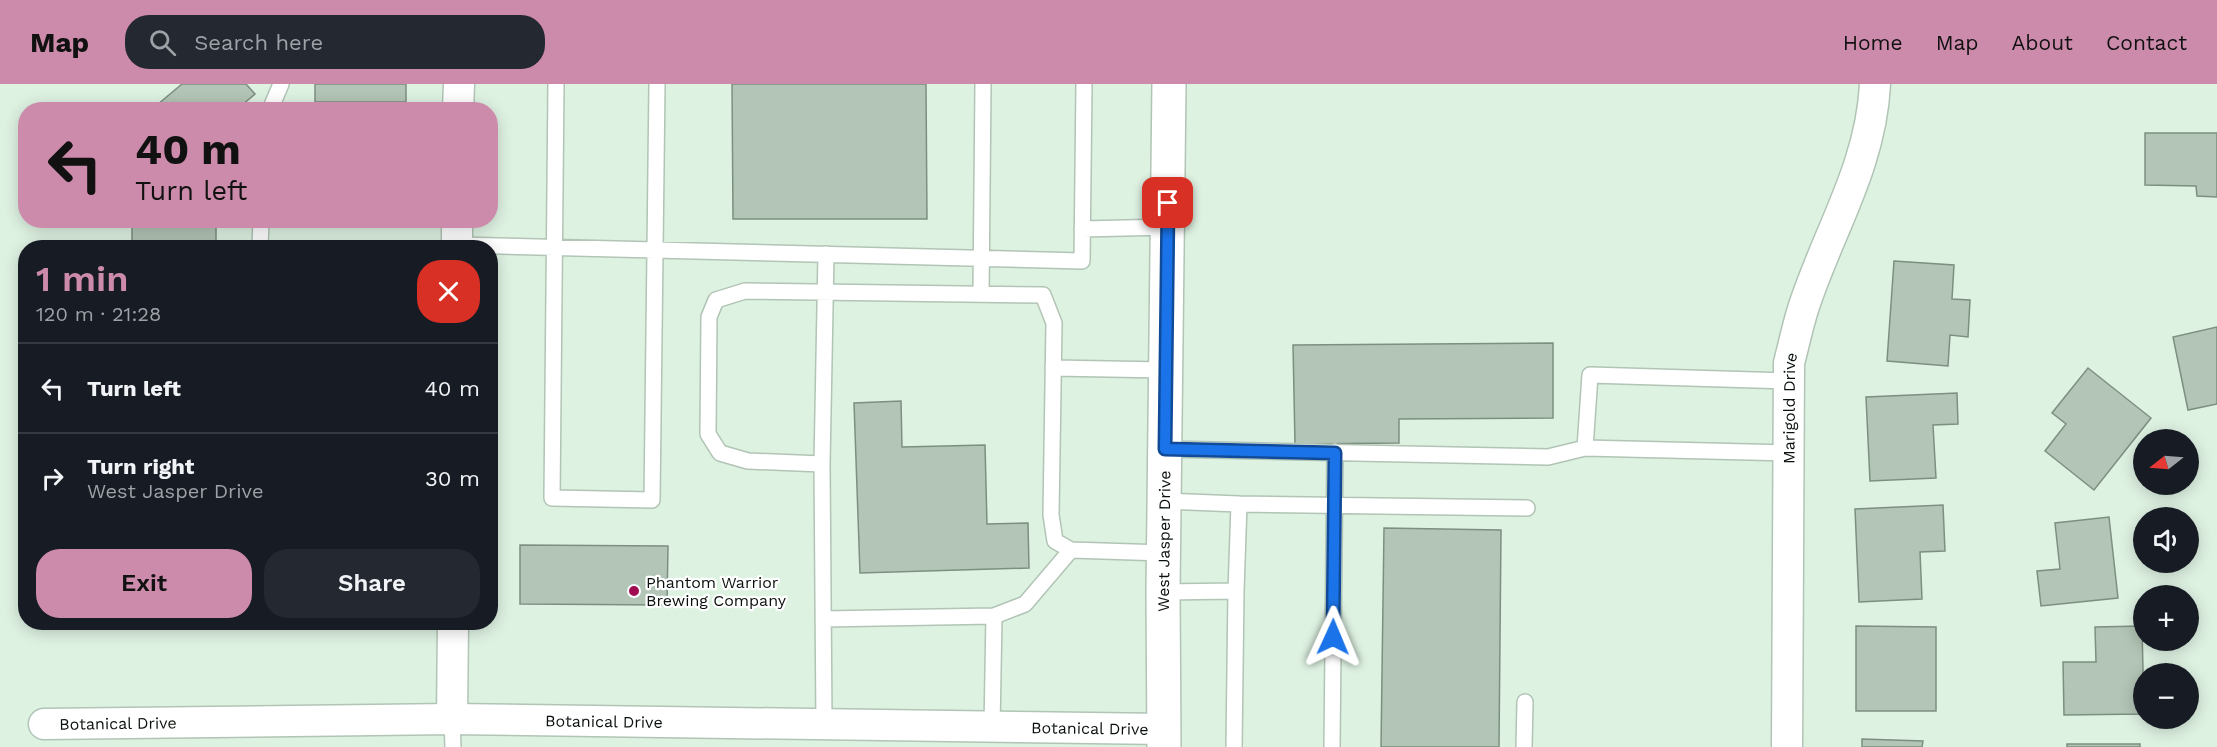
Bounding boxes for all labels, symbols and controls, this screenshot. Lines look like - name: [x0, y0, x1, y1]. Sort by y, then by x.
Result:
- search box: [125, 15, 545, 69]
- text: Map: [30, 26, 89, 59]
- icon: search: [146, 26, 179, 59]
- text: Search here: [194, 30, 323, 55]
- text: Home: [1843, 30, 1903, 55]
- text: Map: [1936, 30, 1979, 55]
- text: About: [2012, 30, 2073, 55]
- text: Contact: [2106, 30, 2187, 55]
- text: 40 m: [135, 125, 241, 174]
- icon: left: [36, 126, 114, 204]
- text: Turn left: [135, 175, 247, 207]
- pin: [1142, 177, 1193, 228]
- icon: arrive: [1151, 186, 1184, 219]
- text: 1 min: [36, 258, 128, 300]
- button: close: [417, 260, 480, 323]
- text: 120 m · 21:28: [36, 302, 161, 326]
- street label: Marigold Drive: [1779, 350, 1801, 464]
- icon: left: [36, 372, 69, 405]
- text: Turn left: [87, 376, 181, 401]
- text: 40 m: [424, 376, 480, 401]
- north arrow: [2133, 429, 2199, 495]
- map controls: [2133, 429, 2199, 729]
- text: Turn right: [87, 454, 194, 479]
- icon: right: [36, 462, 69, 495]
- text: 30 m: [425, 466, 480, 491]
- street label: West Jasper Drive: [1154, 470, 1174, 612]
- text: West Jasper Drive: [87, 479, 264, 503]
- button: sound: [2133, 507, 2199, 573]
- button: Exit: [36, 549, 252, 618]
- button: Share: [264, 549, 480, 618]
- place label: Phantom Warrior Brewing Company: [646, 573, 787, 610]
- marker: Phantom Warrior Brewing Company: [627, 584, 641, 598]
- button: +: [2133, 585, 2199, 651]
- position arrow: [1301, 605, 1365, 669]
- button: −: [2133, 663, 2199, 729]
- street label: Botanical Drive: [545, 711, 663, 732]
- street label: Botanical Drive: [59, 713, 177, 734]
- street label: Botanical Drive: [1031, 718, 1149, 739]

